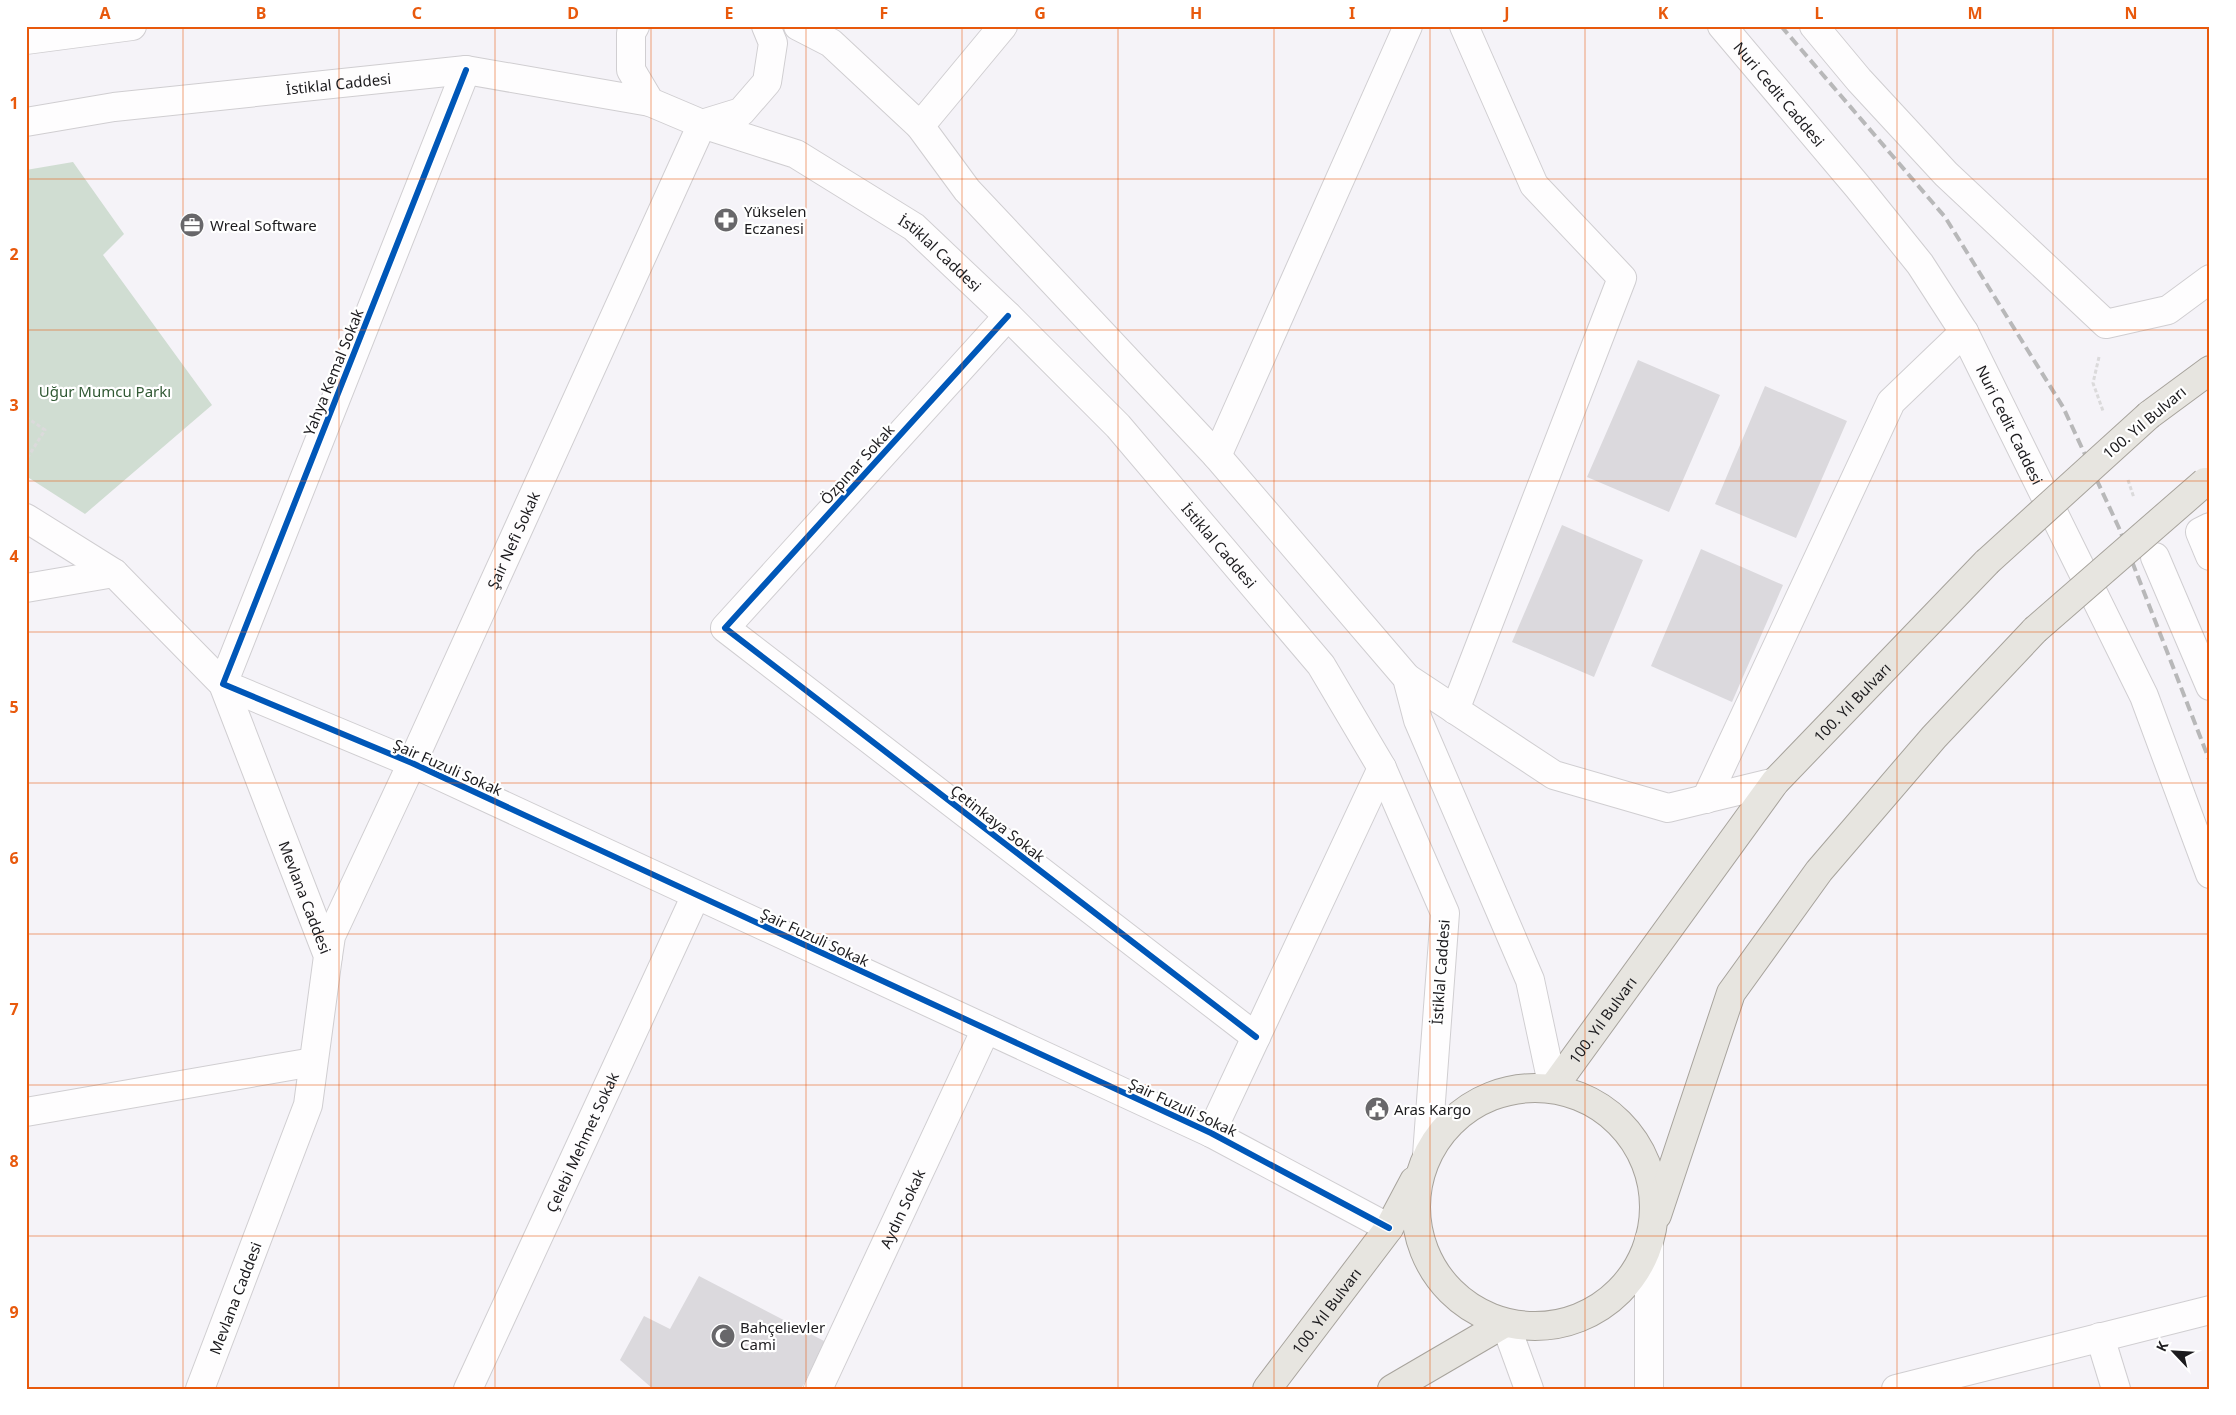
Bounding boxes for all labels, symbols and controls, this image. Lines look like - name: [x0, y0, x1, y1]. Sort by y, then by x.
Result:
- text: A: [99, 2, 111, 24]
- text: B: [256, 2, 266, 24]
- text: C: [412, 2, 422, 24]
- text: D: [567, 2, 579, 24]
- text: E: [725, 2, 734, 24]
- text: F: [880, 2, 888, 24]
- text: G: [1034, 2, 1046, 24]
- text: H: [1190, 2, 1202, 24]
- text: I: [1349, 2, 1355, 24]
- text: J: [1502, 2, 1510, 24]
- text: K: [1658, 2, 1669, 24]
- text: L: [1815, 2, 1824, 24]
- text: M: [1967, 2, 1983, 24]
- text: N: [2124, 2, 2138, 24]
- street label: Nuri Cedit Caddesi: [1730, 38, 1829, 150]
- street label: İstiklal Caddesi: [285, 68, 392, 99]
- text: 1: [9, 92, 19, 114]
- place label: Yükselen Eczanesi: [744, 201, 807, 238]
- pharmacy icon: Yükselen Eczanesi: [713, 207, 739, 233]
- street label: İstiklal Caddesi: [895, 210, 986, 296]
- office icon: Wreal Software: [179, 212, 205, 238]
- place label: Wreal Software: [210, 215, 317, 235]
- text: 2: [9, 243, 19, 265]
- street label: Yahya Kemal Sokak: [298, 306, 368, 438]
- street label: Nuri Cedit Caddesi: [1972, 362, 2048, 488]
- park label: Uğur Mumcu Parkı: [39, 381, 171, 401]
- street label: 100. Yıl Bulvarı: [2098, 381, 2190, 463]
- text: 3: [9, 394, 19, 416]
- street label: Özpınar Sokak: [816, 420, 898, 508]
- street label: Şair Nefi Sokak: [482, 488, 544, 592]
- street label: İstiklal Caddesi: [1178, 499, 1261, 592]
- text: 4: [9, 545, 19, 567]
- street label: 100. Yıl Bulvarı: [1809, 658, 1895, 746]
- text: 5: [9, 696, 19, 718]
- street label: Şair Fuzuli Sokak: [390, 734, 506, 800]
- street label: Çetinkaya Sokak: [947, 780, 1049, 866]
- street label: Mevlana Caddesi: [275, 838, 336, 957]
- text: 6: [9, 847, 19, 869]
- street label: Şair Fuzuli Sokak: [758, 903, 872, 971]
- street label: İstiklal Caddesi: [1426, 919, 1454, 1025]
- street label: 100. Yıl Bulvarı: [1564, 972, 1641, 1068]
- text: 7: [9, 998, 19, 1020]
- street label: Çelebi Mehmet Sokak: [541, 1069, 623, 1215]
- street label: Şair Fuzuli Sokak: [1126, 1073, 1240, 1141]
- public building icon: Aras Kargo: [1364, 1096, 1390, 1122]
- place label: Aras Kargo: [1394, 1099, 1471, 1119]
- text: 8: [9, 1150, 19, 1172]
- street label: Aydın Sokak: [875, 1166, 929, 1252]
- street label: Mevlana Caddesi: [204, 1239, 266, 1357]
- street label: 100. Yıl Bulvarı: [1287, 1264, 1365, 1358]
- text: 9: [9, 1301, 19, 1323]
- place label: Bahçelievler Cami: [740, 1317, 825, 1354]
- mosque icon: Bahçelievler Cami: [710, 1323, 736, 1349]
- north arrow: [2148, 1328, 2198, 1378]
- text: K: [2151, 1337, 2173, 1355]

